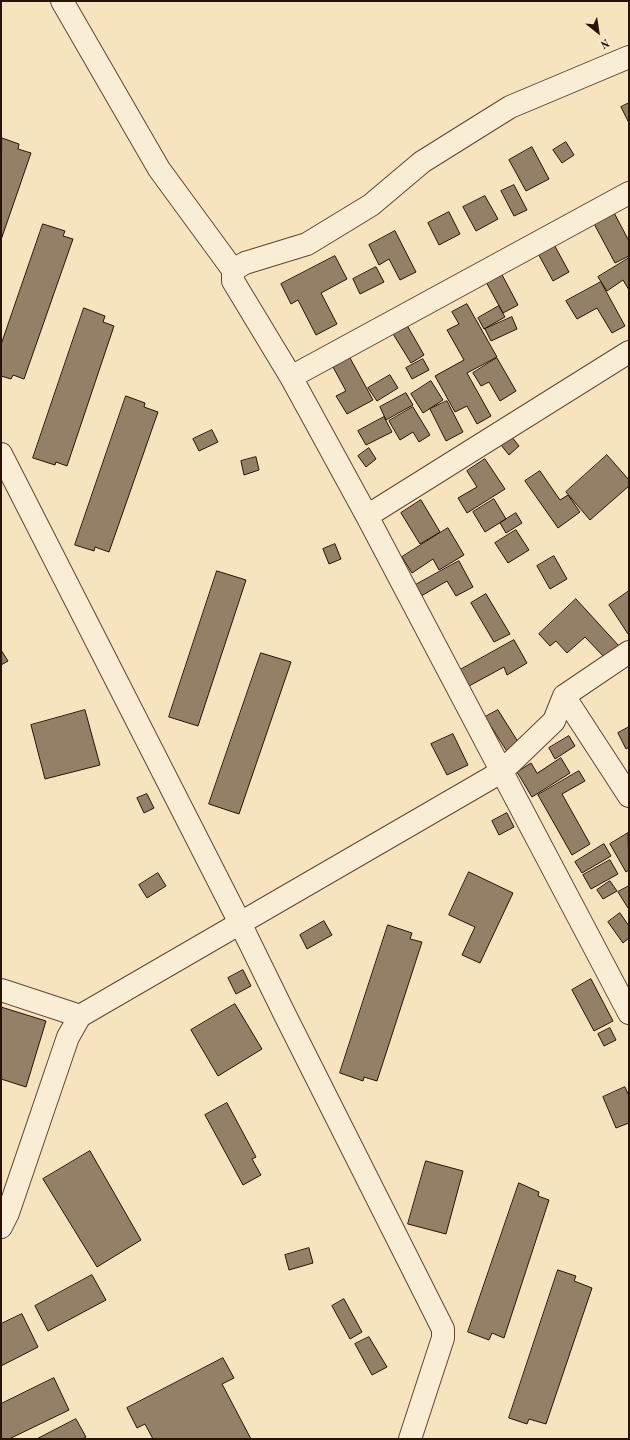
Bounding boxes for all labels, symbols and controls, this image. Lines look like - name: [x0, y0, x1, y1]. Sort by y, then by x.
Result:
- north arrow: [578, 12, 618, 52]
- text: N: [598, 36, 611, 50]

